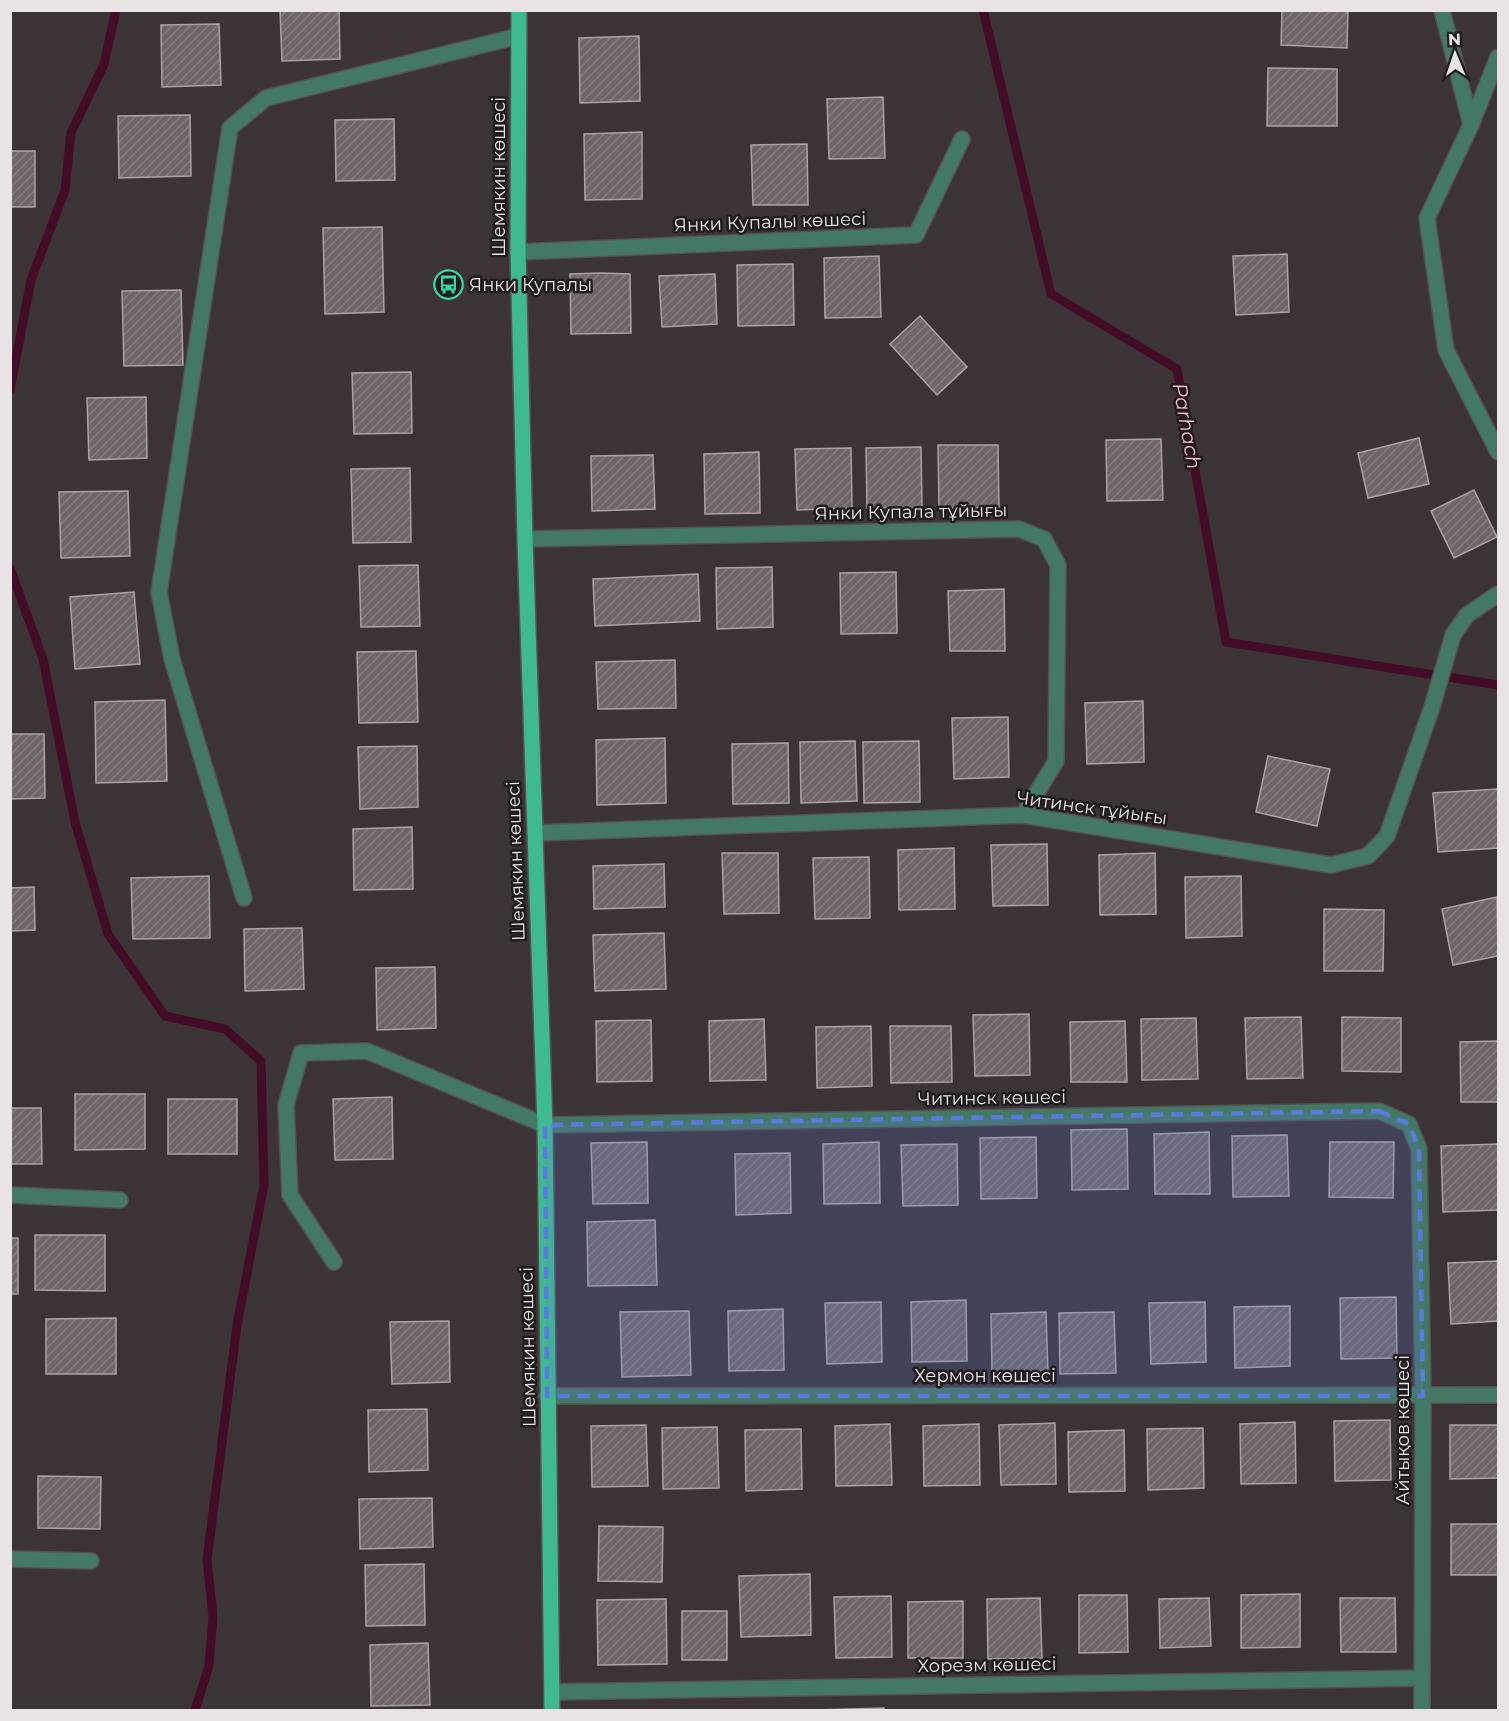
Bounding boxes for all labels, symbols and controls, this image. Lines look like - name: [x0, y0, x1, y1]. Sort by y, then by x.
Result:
- north arrow: [1425, 24, 1485, 84]
- text: N: [1448, 30, 1461, 49]
- street label: Шемякин көшесі: [488, 97, 510, 257]
- street label: Янки Купалы көшесі: [673, 208, 867, 236]
- bus stop icon: Янки Купалы: [432, 269, 464, 301]
- place label: Янки Купалы: [469, 274, 592, 296]
- water label: Parhach: [1168, 381, 1206, 471]
- street label: Янки Купала тұйығы: [815, 499, 1007, 525]
- street label: Шемякин көшесі: [502, 781, 530, 941]
- street label: Читинск тұйығы: [1015, 787, 1169, 829]
- street label: Читинск көшесі: [918, 1086, 1066, 1110]
- street label: Шемякин көшесі: [516, 1267, 540, 1427]
- street label: Айтықов көшесі: [1392, 1355, 1414, 1505]
- street label: Хермон көшесі: [914, 1365, 1056, 1387]
- street label: Хорезм көшесі: [917, 1653, 1057, 1677]

